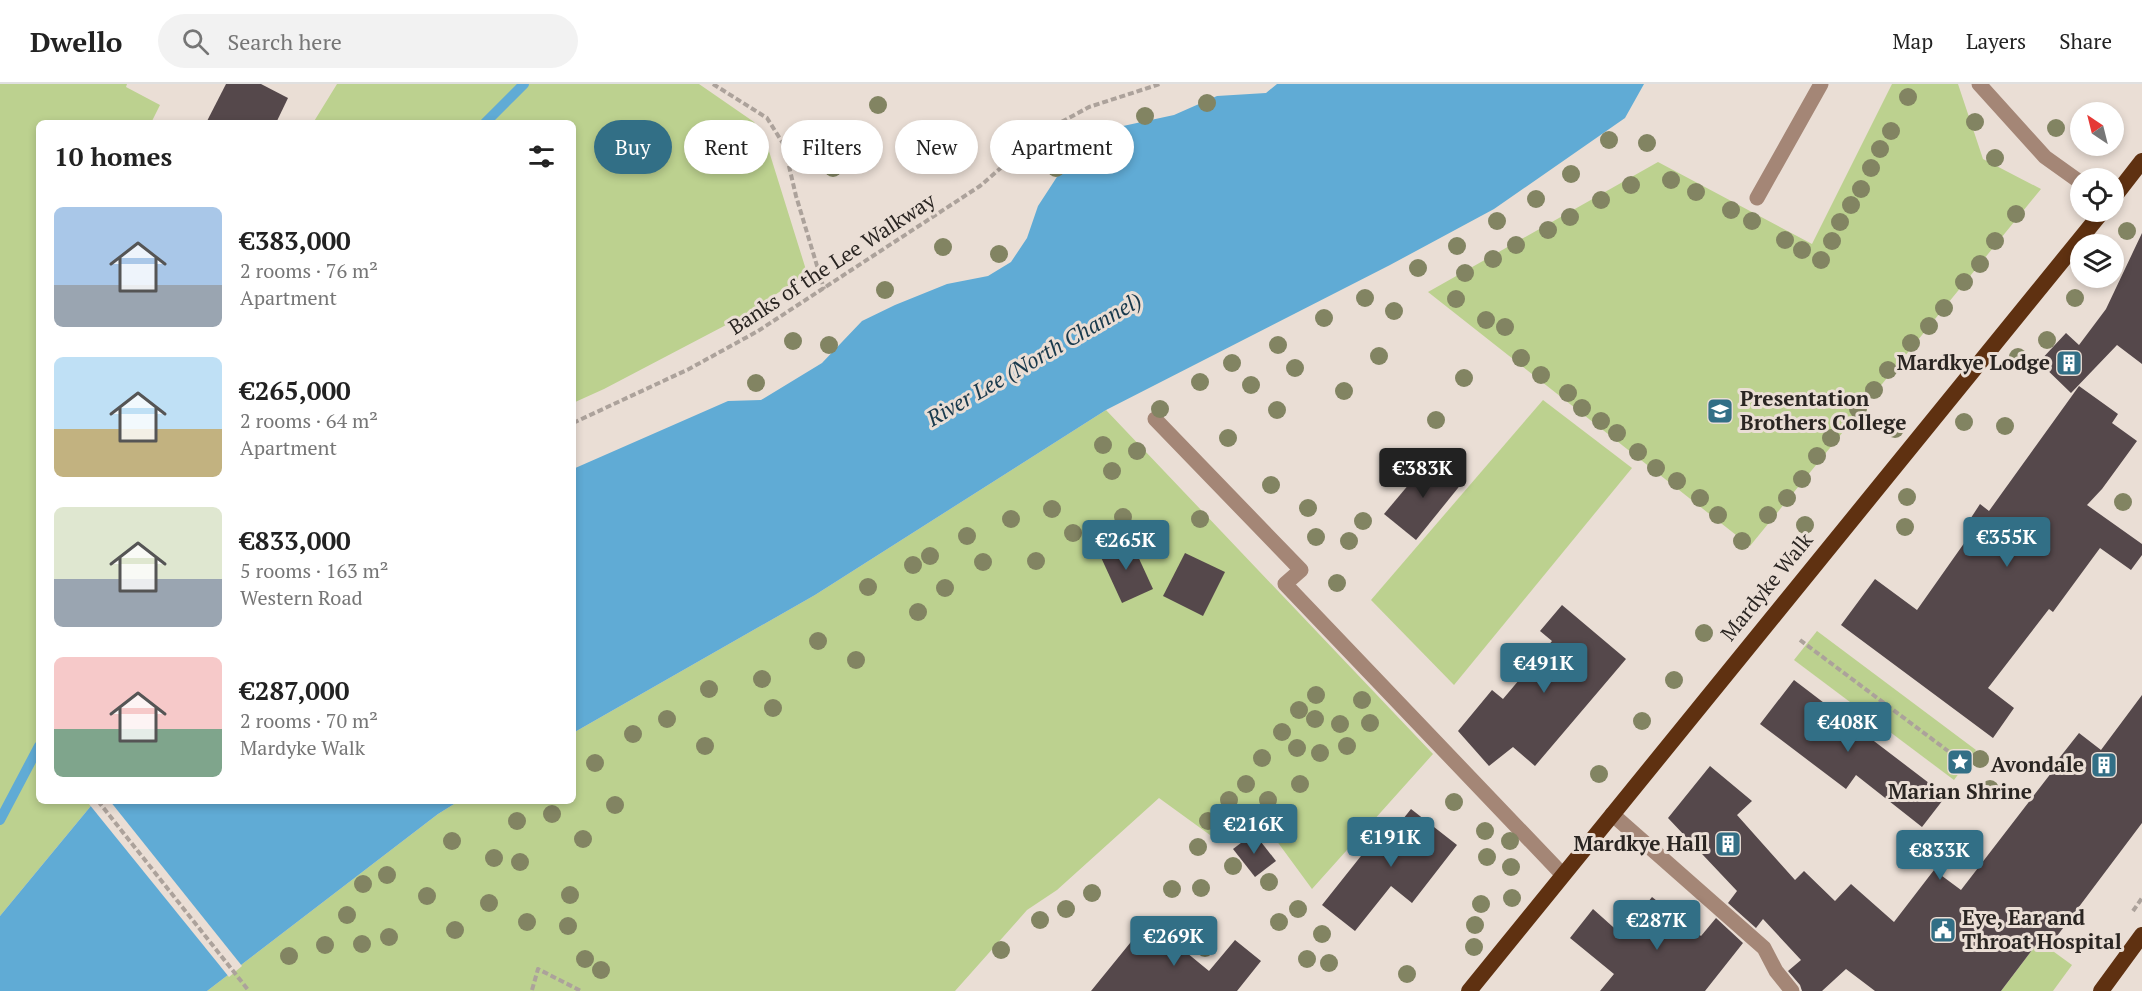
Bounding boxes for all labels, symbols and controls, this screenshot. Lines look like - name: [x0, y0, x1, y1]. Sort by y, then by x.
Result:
- search box: [158, 14, 578, 68]
- text: Dwello: [30, 23, 122, 60]
- icon: search: [179, 25, 212, 58]
- text: Search here: [227, 27, 342, 56]
- text: Map: [1892, 27, 1933, 55]
- text: Layers: [1966, 27, 2026, 55]
- text: Share: [2059, 27, 2112, 55]
- north arrow: [2070, 102, 2124, 156]
- map controls: [2070, 102, 2124, 288]
- chip: Buy: [594, 120, 672, 174]
- chip: Rent: [684, 120, 769, 174]
- chip: Filters: [781, 120, 883, 174]
- chip: New: [895, 120, 978, 174]
- chip: Apartment: [990, 120, 1134, 174]
- text: 10 homes: [54, 139, 172, 173]
- icon: filters: [525, 140, 558, 173]
- button: locate: [2070, 168, 2124, 222]
- street label: Banks of the Lee Walkway: [723, 186, 940, 341]
- text: €383,000: [240, 223, 351, 257]
- icon: home: [102, 231, 174, 303]
- button: layers: [2070, 234, 2124, 288]
- text: 2 rooms · 76 m²: [240, 257, 378, 284]
- text: Apartment: [240, 284, 337, 311]
- water label: River Lee (North Channel): [920, 285, 1147, 433]
- place label: Mardkye Lodge: [1897, 348, 2050, 376]
- building icon: Mardkye Lodge: [2054, 348, 2084, 378]
- text: €265,000: [240, 373, 351, 407]
- icon: home: [102, 381, 174, 453]
- place label: Presentation Brothers College: [1740, 384, 1906, 436]
- school or university icon: Presentation Brothers College: [1705, 396, 1735, 426]
- text: 2 rooms · 64 m²: [240, 407, 378, 434]
- text: Apartment: [240, 434, 337, 461]
- pin: €383K: [1381, 448, 1465, 499]
- text: €383K: [1393, 454, 1453, 481]
- pin: €355K: [1965, 517, 2049, 568]
- pin: €265K: [1084, 520, 1168, 571]
- text: €833,000: [240, 523, 351, 557]
- text: €355K: [1977, 523, 2037, 550]
- text: €265K: [1096, 526, 1156, 553]
- street label: Mardyke Walk: [1714, 526, 1819, 646]
- icon: home: [102, 531, 174, 603]
- text: 5 rooms · 163 m²: [240, 557, 388, 584]
- text: Western Road: [240, 584, 363, 611]
- pin: €491K: [1502, 643, 1586, 694]
- text: €491K: [1514, 649, 1574, 676]
- text: €287,000: [240, 673, 349, 707]
- icon: home: [102, 681, 174, 753]
- pin: €408K: [1806, 702, 1890, 753]
- text: 2 rooms · 70 m²: [240, 707, 378, 734]
- text: €408K: [1818, 708, 1878, 735]
- text: Mardyke Walk: [240, 734, 365, 761]
- place icon: Marian Shrine: [1945, 747, 1975, 777]
- place label: Avondale: [1991, 750, 2084, 778]
- building icon: Avondale: [2089, 750, 2119, 780]
- place label: Marian Shrine: [1888, 777, 2032, 805]
- pin: €216K: [1212, 804, 1296, 855]
- text: €216K: [1224, 810, 1284, 837]
- pin: €191K: [1349, 817, 1433, 868]
- text: €191K: [1361, 823, 1421, 850]
- place label: Mardkye Hall: [1573, 829, 1708, 857]
- building icon: Mardkye Hall: [1713, 829, 1743, 859]
- pin: €833K: [1898, 830, 1982, 881]
- text: €833K: [1910, 836, 1970, 863]
- pin: €287K: [1615, 900, 1699, 951]
- place label: Eye, Ear and Throat Hospital: [1962, 903, 2122, 955]
- text: €287K: [1627, 906, 1687, 933]
- public building icon: Eye, Ear and Throat Hospital: [1928, 915, 1958, 945]
- pin: €269K: [1132, 916, 1216, 967]
- text: €269K: [1144, 922, 1204, 949]

